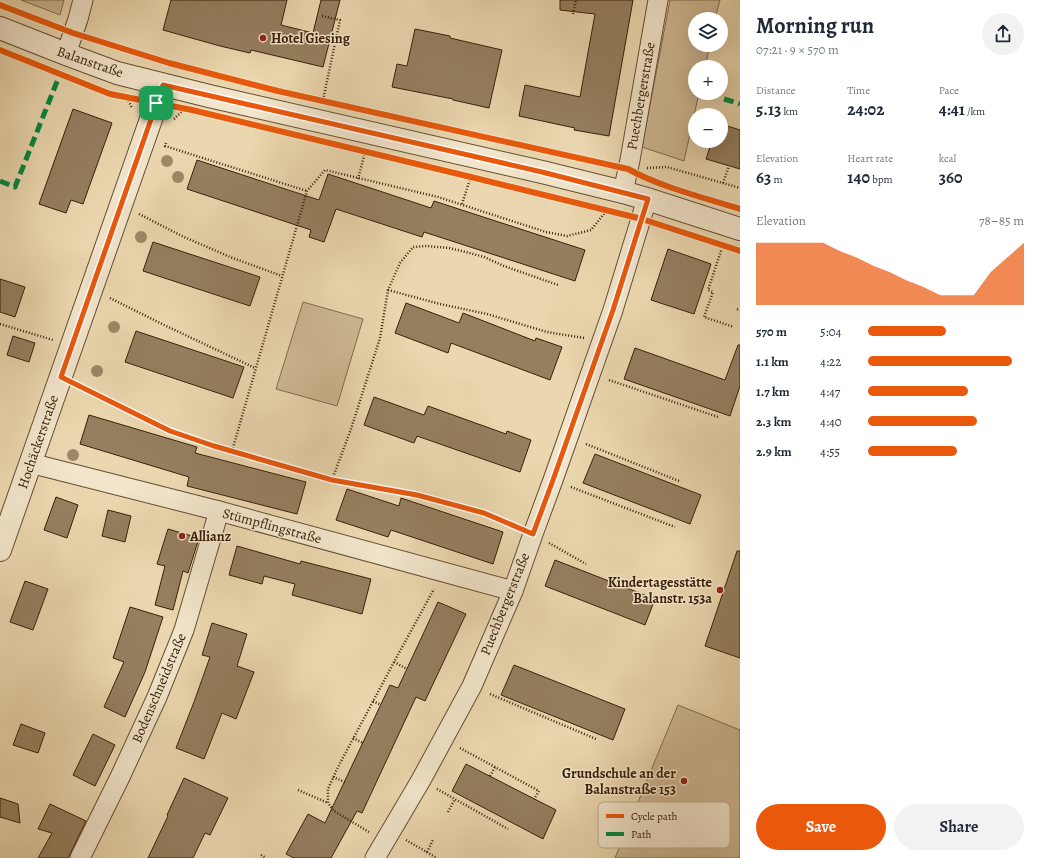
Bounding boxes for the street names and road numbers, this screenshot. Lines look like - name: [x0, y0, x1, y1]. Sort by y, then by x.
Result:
- street label: Puechbergerstraße: [622, 41, 660, 151]
- street label: Balanstraße: [54, 42, 126, 82]
- street label: Hochäckerstraße: [13, 393, 63, 491]
- street label: Stümpflingstraße: [220, 504, 324, 548]
- street label: Puechbergerstraße: [476, 550, 534, 658]
- street label: Bodenschneidstraße: [127, 630, 191, 746]

